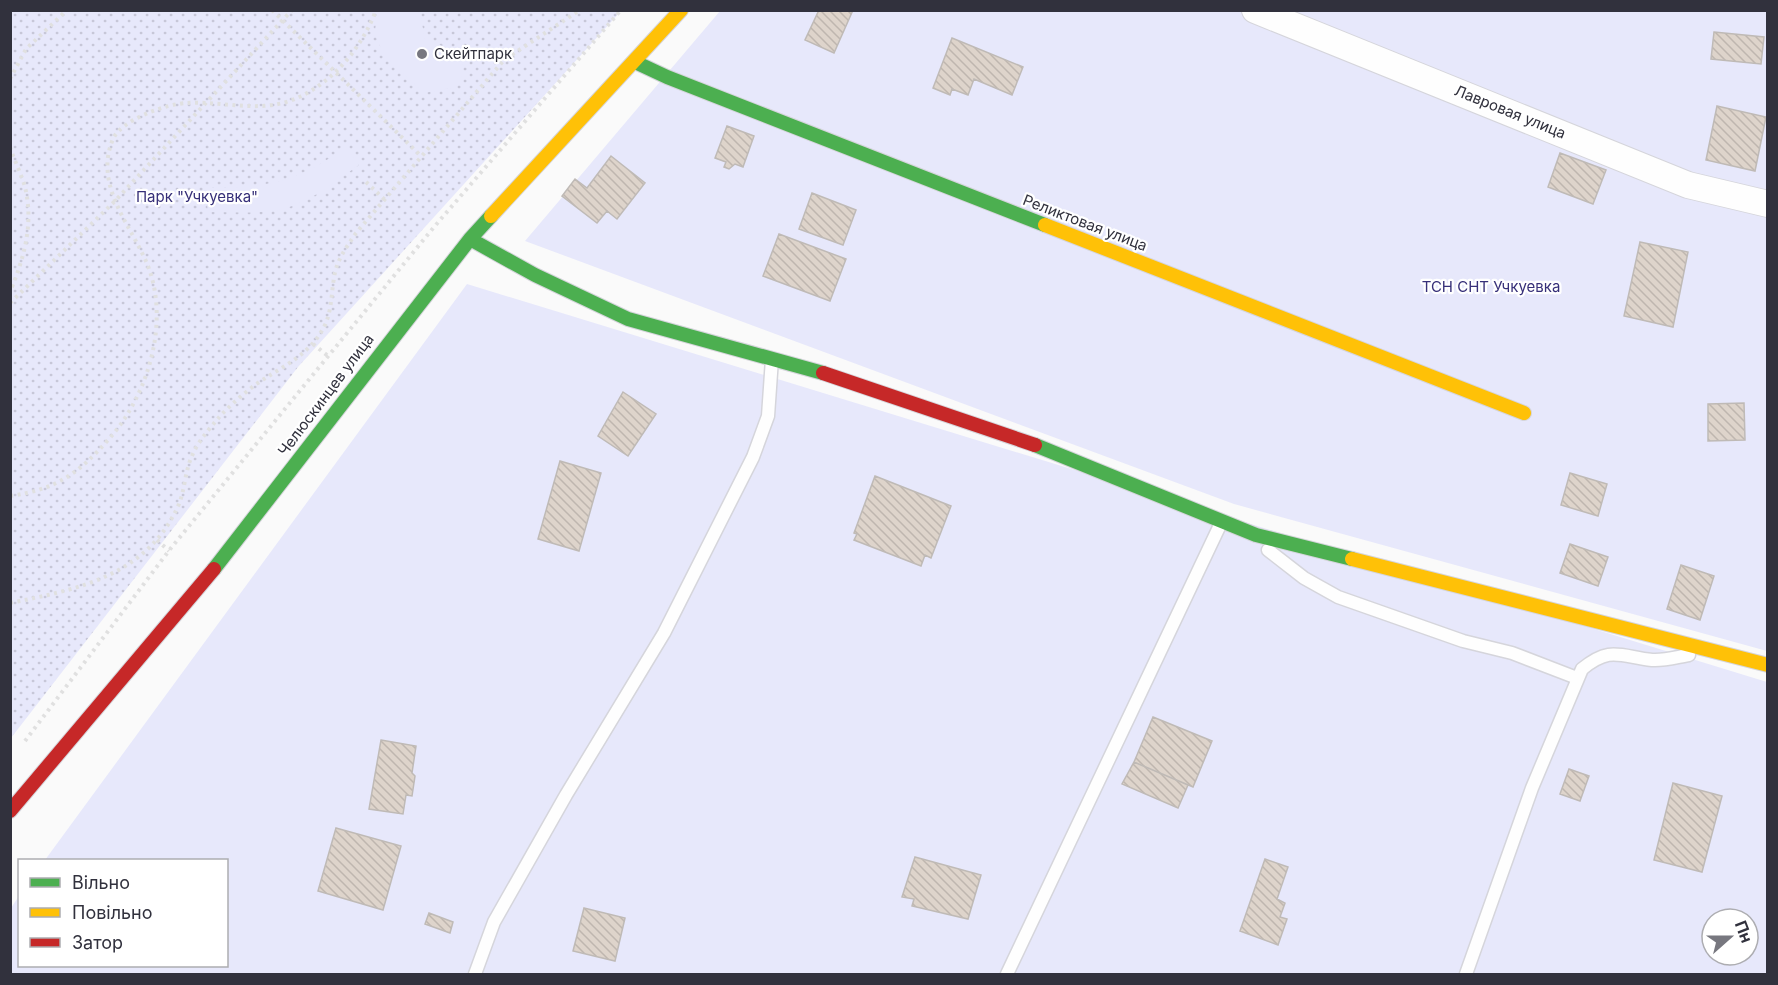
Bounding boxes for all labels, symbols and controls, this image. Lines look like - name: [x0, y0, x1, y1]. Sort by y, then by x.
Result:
- place label: Скейтпарк: [434, 44, 512, 63]
- marker: Скейтпарк: [415, 47, 429, 61]
- street label: Лавровая улица: [1452, 81, 1569, 143]
- park label: Парк "Учкуевка": [136, 187, 258, 206]
- street label: Реликтовая улица: [1020, 190, 1150, 255]
- park label: ТСН СНТ Учкуевка: [1422, 277, 1560, 296]
- street label: Челюскинцев улица: [273, 330, 378, 460]
- legend: [18, 859, 228, 967]
- text: Вільно: [72, 872, 130, 893]
- text: Повільно: [72, 902, 153, 923]
- north arrow: [1700, 907, 1760, 967]
- text: Пн: [1731, 918, 1757, 945]
- text: Затор: [72, 932, 123, 953]

